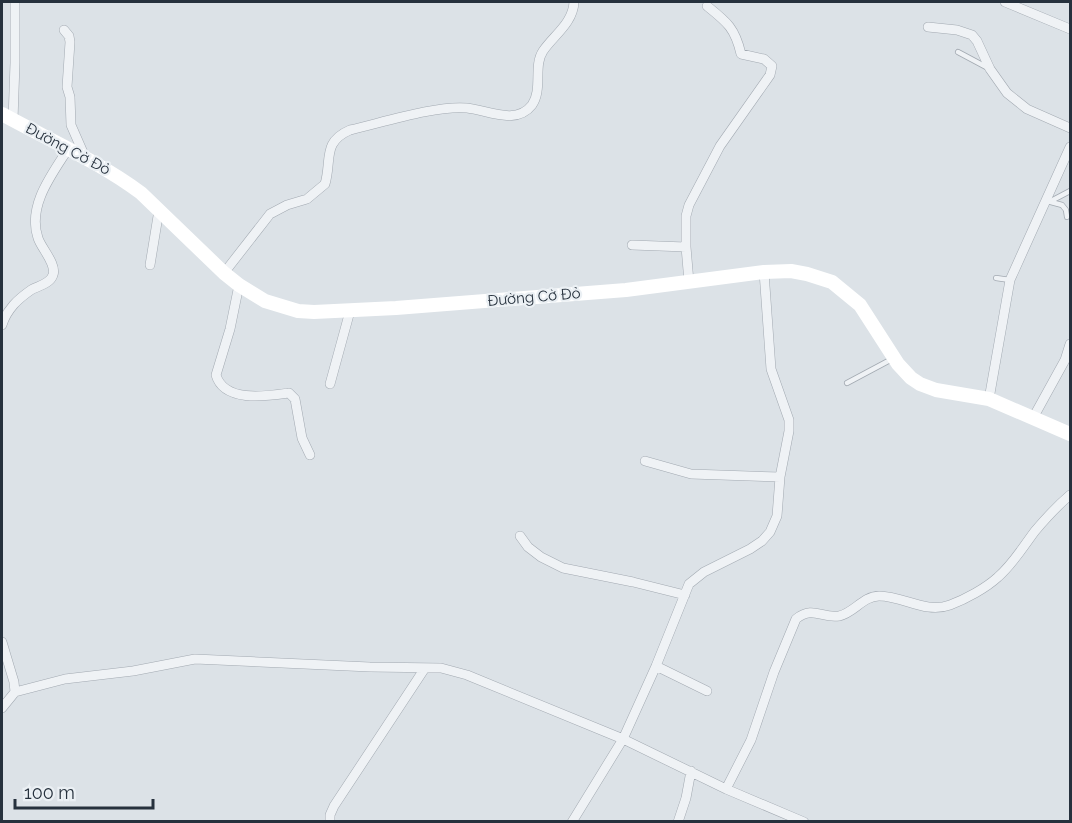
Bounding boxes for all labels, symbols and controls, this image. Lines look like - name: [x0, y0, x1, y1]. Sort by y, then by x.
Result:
- street label: Đường Cờ Đỏ: [23, 119, 113, 179]
- street label: Đường Cờ Đỏ: [487, 284, 581, 310]
- scale bar: [15, 772, 153, 810]
- text: 100 m: [24, 782, 75, 803]

